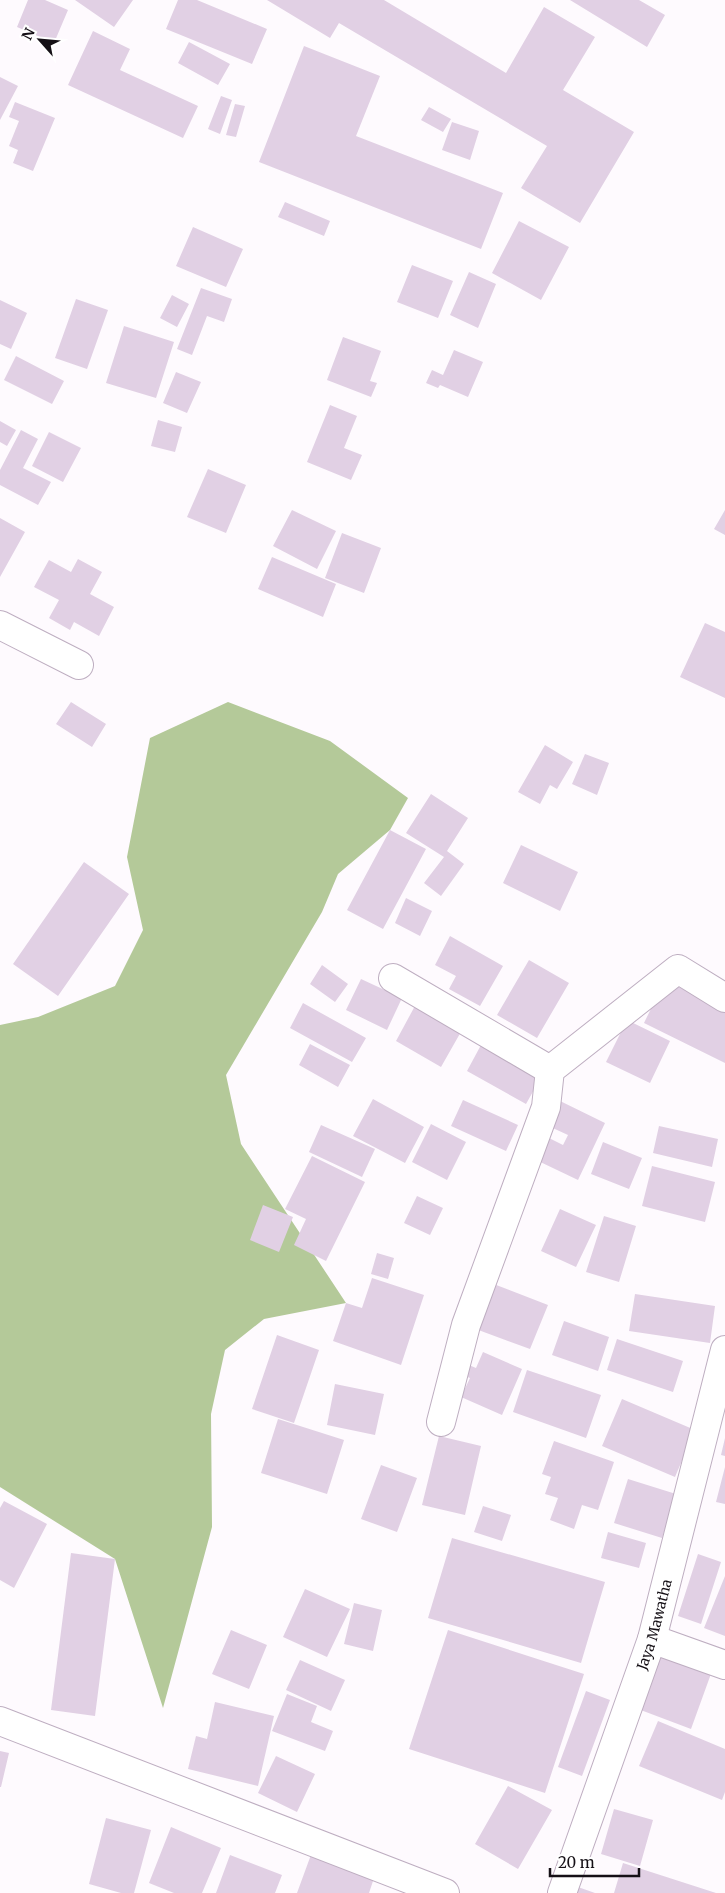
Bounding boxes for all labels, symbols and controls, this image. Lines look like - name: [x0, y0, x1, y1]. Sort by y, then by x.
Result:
- north arrow: [15, 15, 65, 65]
- text: N: [18, 25, 39, 43]
- street label: Jaya Mawatha: [632, 1577, 676, 1673]
- scale bar: [550, 1846, 639, 1878]
- text: 20 m: [558, 1853, 595, 1872]

